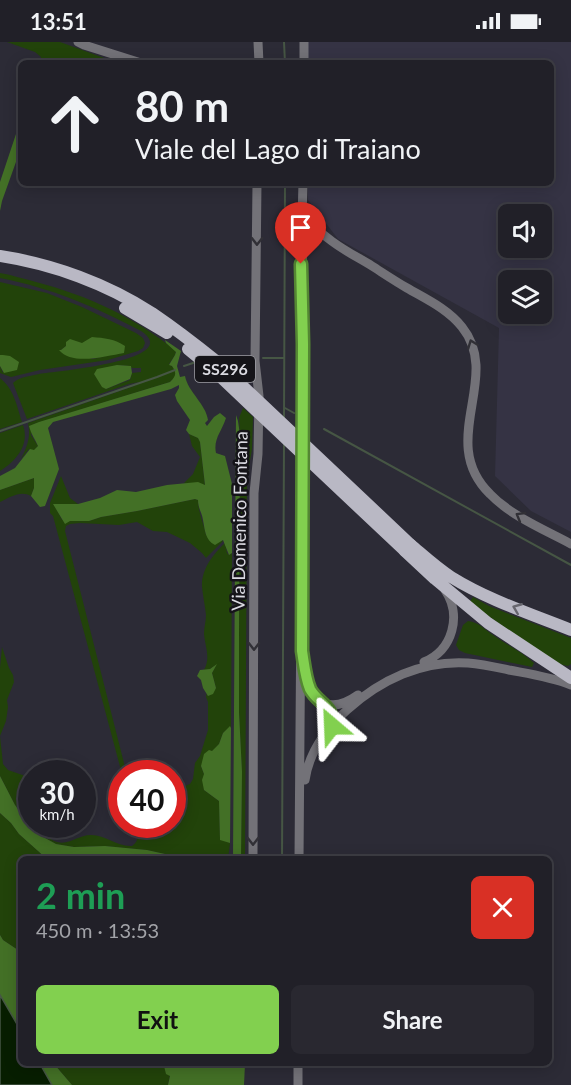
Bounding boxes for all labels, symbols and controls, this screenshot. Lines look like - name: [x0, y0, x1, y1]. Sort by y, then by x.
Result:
- text: 13:51: [30, 8, 87, 35]
- text: 80 m: [135, 81, 229, 131]
- icon: ahead: [36, 84, 114, 162]
- text: Viale del Lago di Traiano: [135, 132, 421, 165]
- pin: [275, 202, 326, 264]
- map controls: [498, 204, 552, 324]
- button: sound: [498, 204, 552, 258]
- icon: arrive: [284, 211, 317, 244]
- one-way arrow: [251, 237, 263, 246]
- button: layers: [498, 270, 552, 324]
- one-way arrow: [466, 340, 479, 350]
- road number: SS296: [195, 356, 255, 382]
- street label: Via Domenico Fontana: [226, 431, 252, 611]
- one-way arrow: [516, 512, 526, 523]
- one-way arrow: [512, 603, 523, 615]
- one-way arrow: [248, 641, 260, 650]
- position arrow: [300, 694, 364, 758]
- speed limit sign: 40: [108, 760, 186, 838]
- text: 30: [40, 774, 74, 810]
- text: km/h: [39, 805, 75, 823]
- one-way arrow: [247, 836, 260, 845]
- text: 2 min: [36, 873, 125, 917]
- button: close: [471, 876, 534, 939]
- text: 450 m · 13:53: [36, 918, 159, 942]
- button: Exit: [36, 985, 279, 1054]
- button: Share: [291, 985, 534, 1054]

